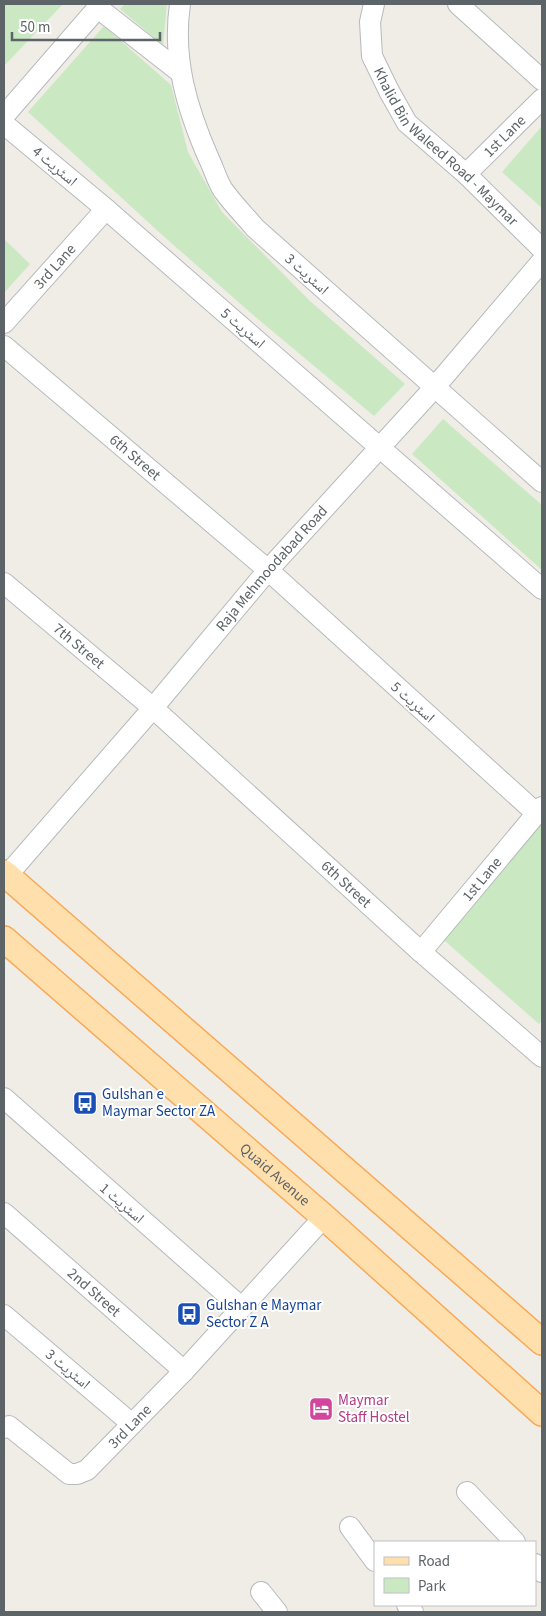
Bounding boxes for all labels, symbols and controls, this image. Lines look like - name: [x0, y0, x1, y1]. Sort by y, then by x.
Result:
- scale bar: [12, 10, 160, 42]
- text: 50 m: [20, 17, 50, 38]
- street label: Khalid Bin Waleed Road - Maymar: [368, 64, 523, 231]
- street label: 1st Lane: [479, 111, 531, 162]
- street label: اسٹریٹ 4: [28, 141, 82, 191]
- street label: 3rd Lane: [29, 239, 81, 294]
- street label: اسٹریٹ 3: [280, 249, 333, 300]
- street label: اسٹریٹ 5: [216, 303, 269, 354]
- street label: 6th Street: [105, 430, 165, 486]
- street label: Raja Mehmoodabad Road: [211, 501, 333, 636]
- street label: 7th Street: [49, 619, 109, 674]
- street label: اسٹریٹ 5: [386, 677, 439, 728]
- street label: 1st Lane: [458, 853, 507, 906]
- street label: 6th Street: [316, 856, 376, 913]
- place label: Gulshan e Maymar Sector ZA: [102, 1084, 216, 1122]
- bus stop icon: Gulshan e Maymar Sector ZA: [72, 1090, 98, 1116]
- street label: Quaid Avenue: [235, 1138, 314, 1211]
- street label: اسٹریٹ 1: [95, 1178, 148, 1229]
- street label: 2nd Street: [63, 1263, 125, 1322]
- place label: Gulshan e Maymar Sector Z A: [206, 1295, 322, 1333]
- bus stop icon: Gulshan e Maymar Sector Z A: [176, 1301, 202, 1327]
- street label: اسٹریٹ 3: [41, 1344, 95, 1394]
- place label: Maymar Staff Hostel: [338, 1390, 410, 1428]
- hotel icon: Maymar Staff Hostel: [308, 1396, 334, 1422]
- street label: 3rd Lane: [104, 1400, 157, 1454]
- legend: [374, 1541, 536, 1606]
- text: Road: [418, 1551, 450, 1572]
- text: Park: [418, 1576, 447, 1597]

